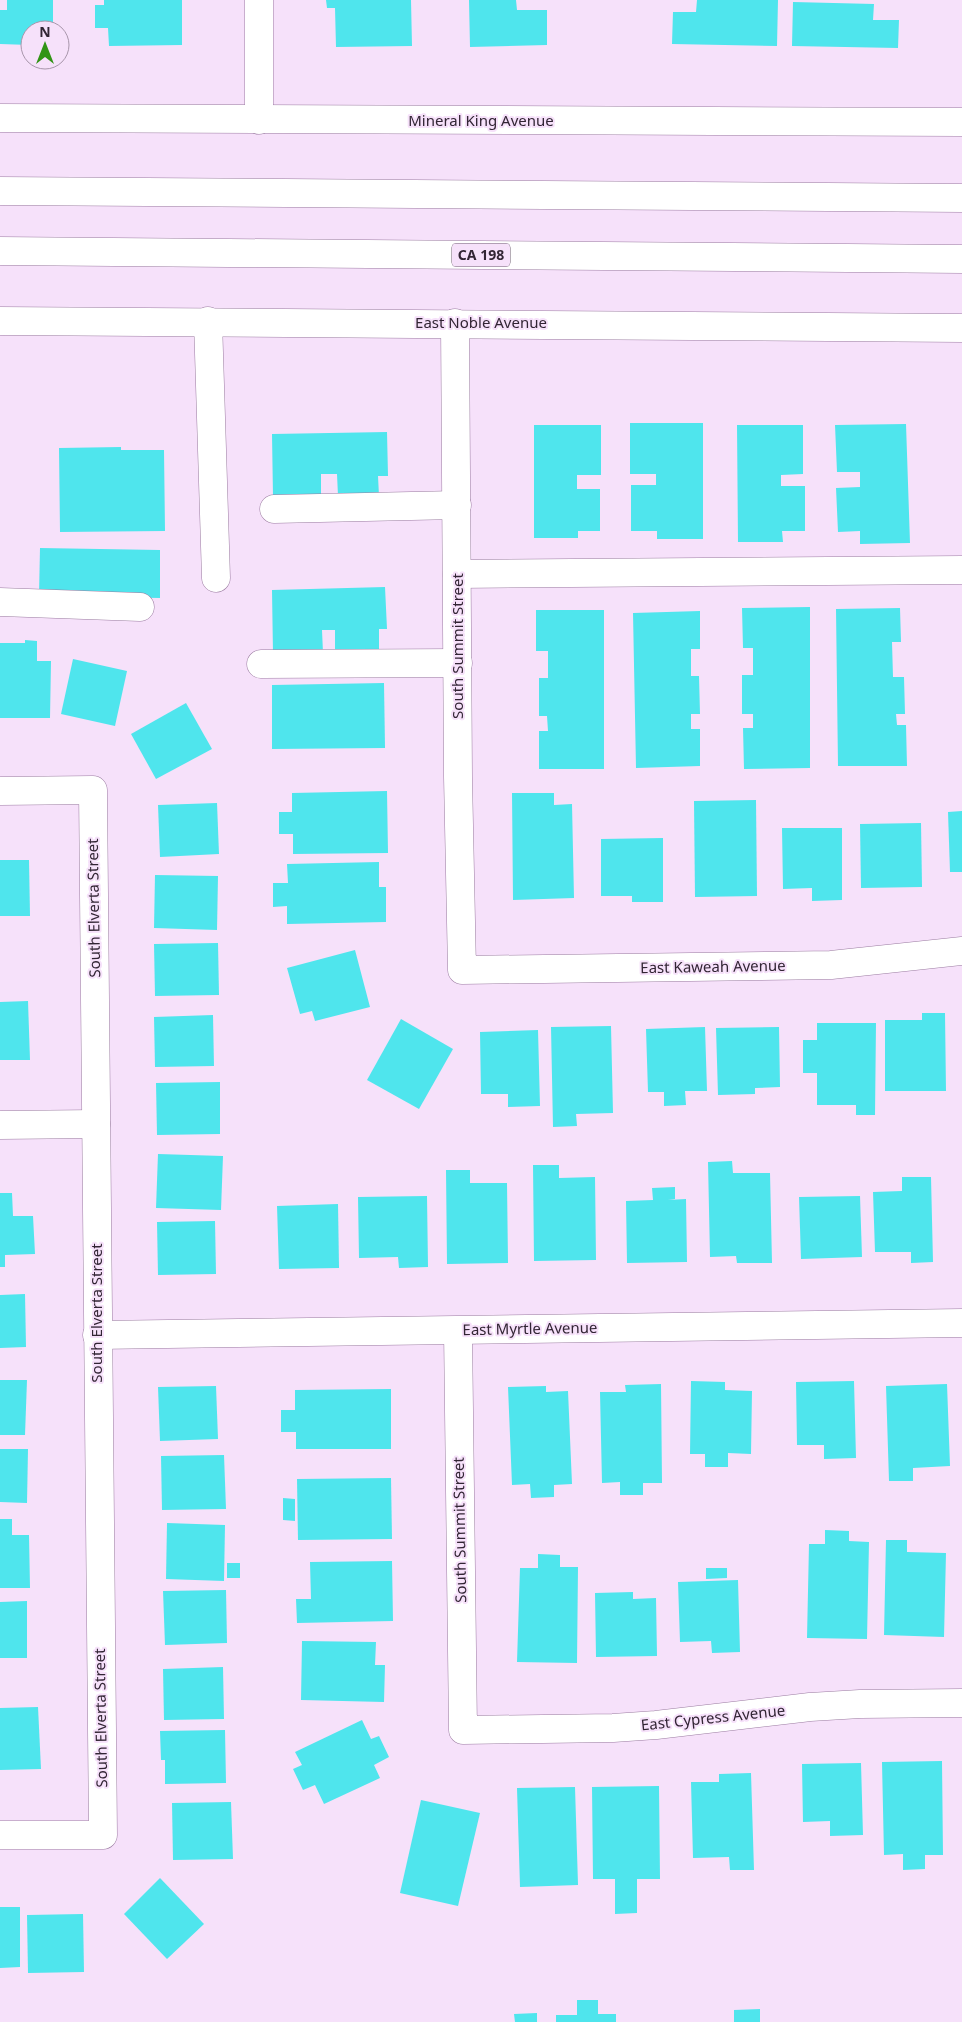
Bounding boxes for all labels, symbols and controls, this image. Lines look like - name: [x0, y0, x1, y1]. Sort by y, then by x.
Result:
- north arrow: [20, 20, 70, 70]
- text: N: [39, 22, 51, 41]
- street label: Mineral King Avenue: [408, 110, 554, 130]
- road number: CA 198: [452, 244, 510, 266]
- street label: East Noble Avenue: [415, 312, 547, 332]
- street label: South Summit Street: [447, 573, 467, 719]
- street label: South Elverta Street: [82, 838, 104, 978]
- street label: East Kaweah Avenue: [640, 955, 786, 977]
- street label: South Elverta Street: [86, 1243, 106, 1383]
- street label: East Myrtle Avenue: [462, 1317, 598, 1339]
- street label: South Summit Street: [448, 1456, 470, 1603]
- street label: South Elverta Street: [89, 1648, 111, 1788]
- street label: East Cypress Avenue: [640, 1699, 786, 1735]

